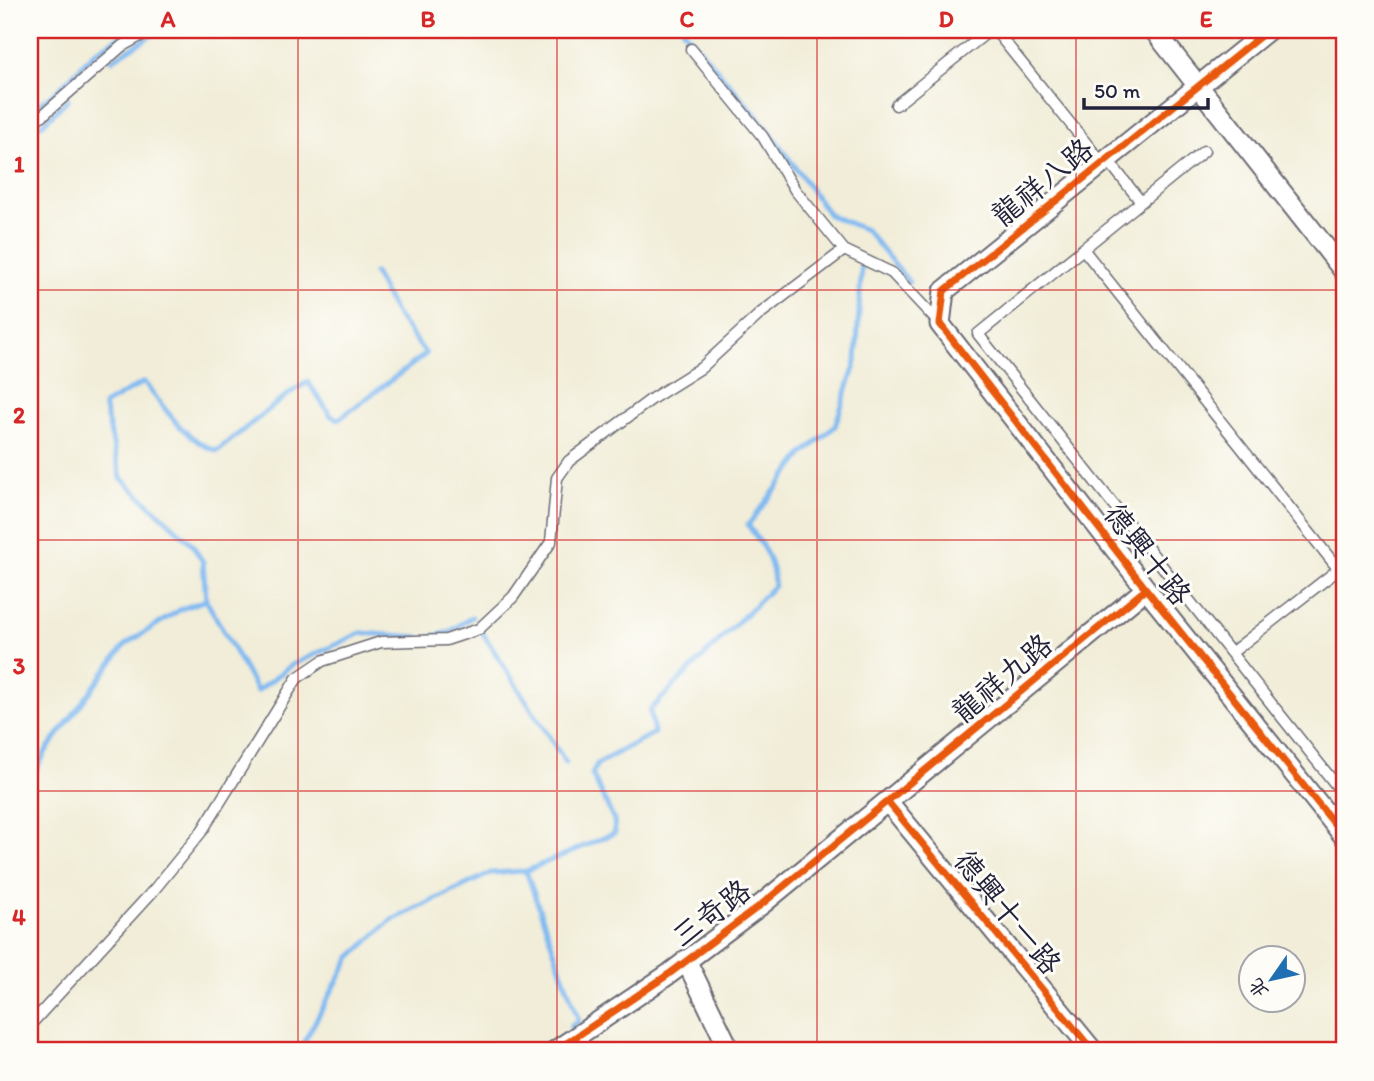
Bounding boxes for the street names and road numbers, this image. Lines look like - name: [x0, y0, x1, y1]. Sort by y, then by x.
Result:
- street label: 龍祥八路: [984, 130, 1100, 234]
- street label: 德興十路: [1096, 495, 1200, 613]
- street label: 龍祥九路: [944, 625, 1060, 731]
- street label: 德興十一路: [946, 842, 1070, 982]
- street label: 三奇路: [664, 871, 758, 955]

